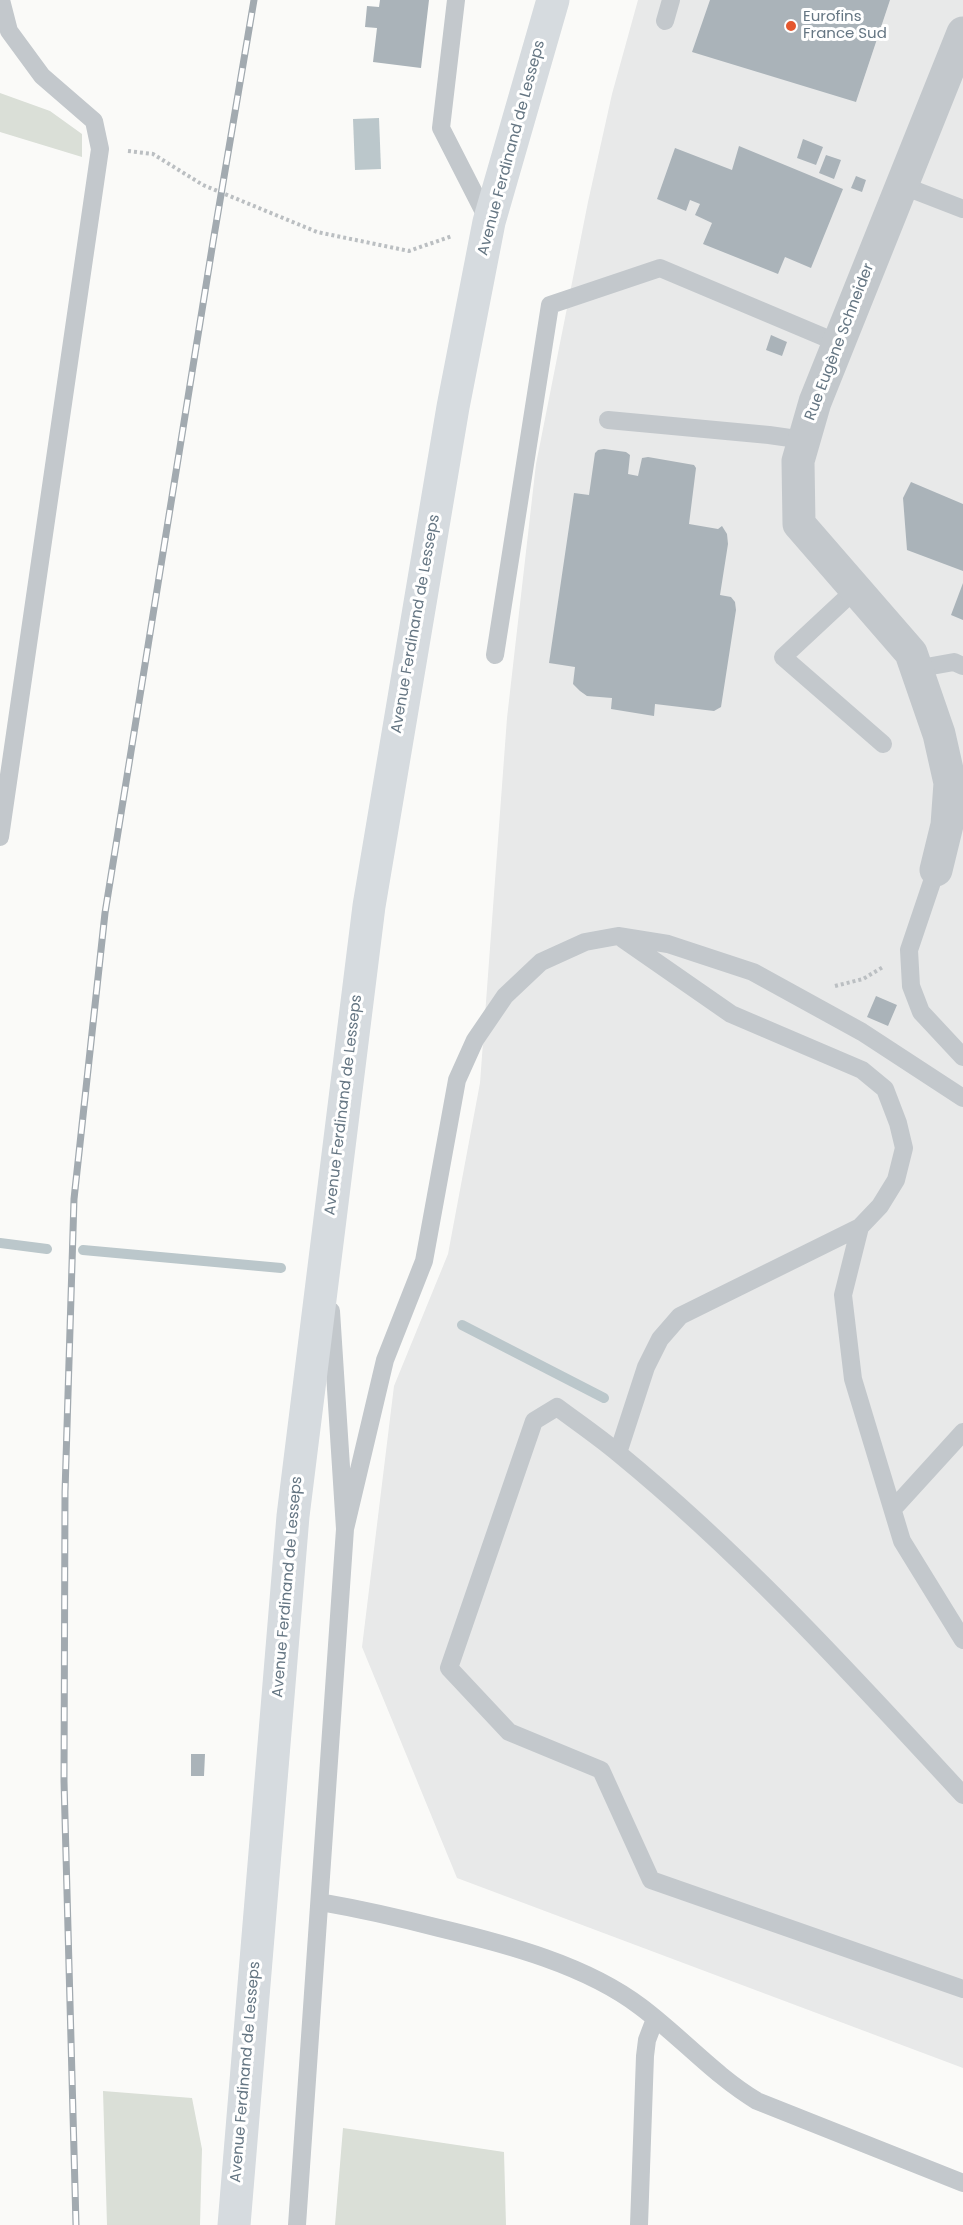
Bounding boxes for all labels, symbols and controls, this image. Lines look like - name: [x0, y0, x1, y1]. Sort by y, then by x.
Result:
- place label: Eurofins France Sud: [803, 8, 887, 43]
- marker: Eurofins France Sud: [784, 19, 798, 33]
- street label: Avenue Ferdinand de Lesseps: [475, 38, 549, 258]
- street label: Rue Eugène Schneider: [802, 261, 878, 423]
- street label: Avenue Ferdinand de Lesseps: [388, 513, 444, 735]
- street label: Avenue Ferdinand de Lesseps: [322, 994, 366, 1216]
- street label: Avenue Ferdinand de Lesseps: [269, 1476, 307, 1698]
- street label: Avenue Ferdinand de Lesseps: [227, 1961, 265, 2183]

